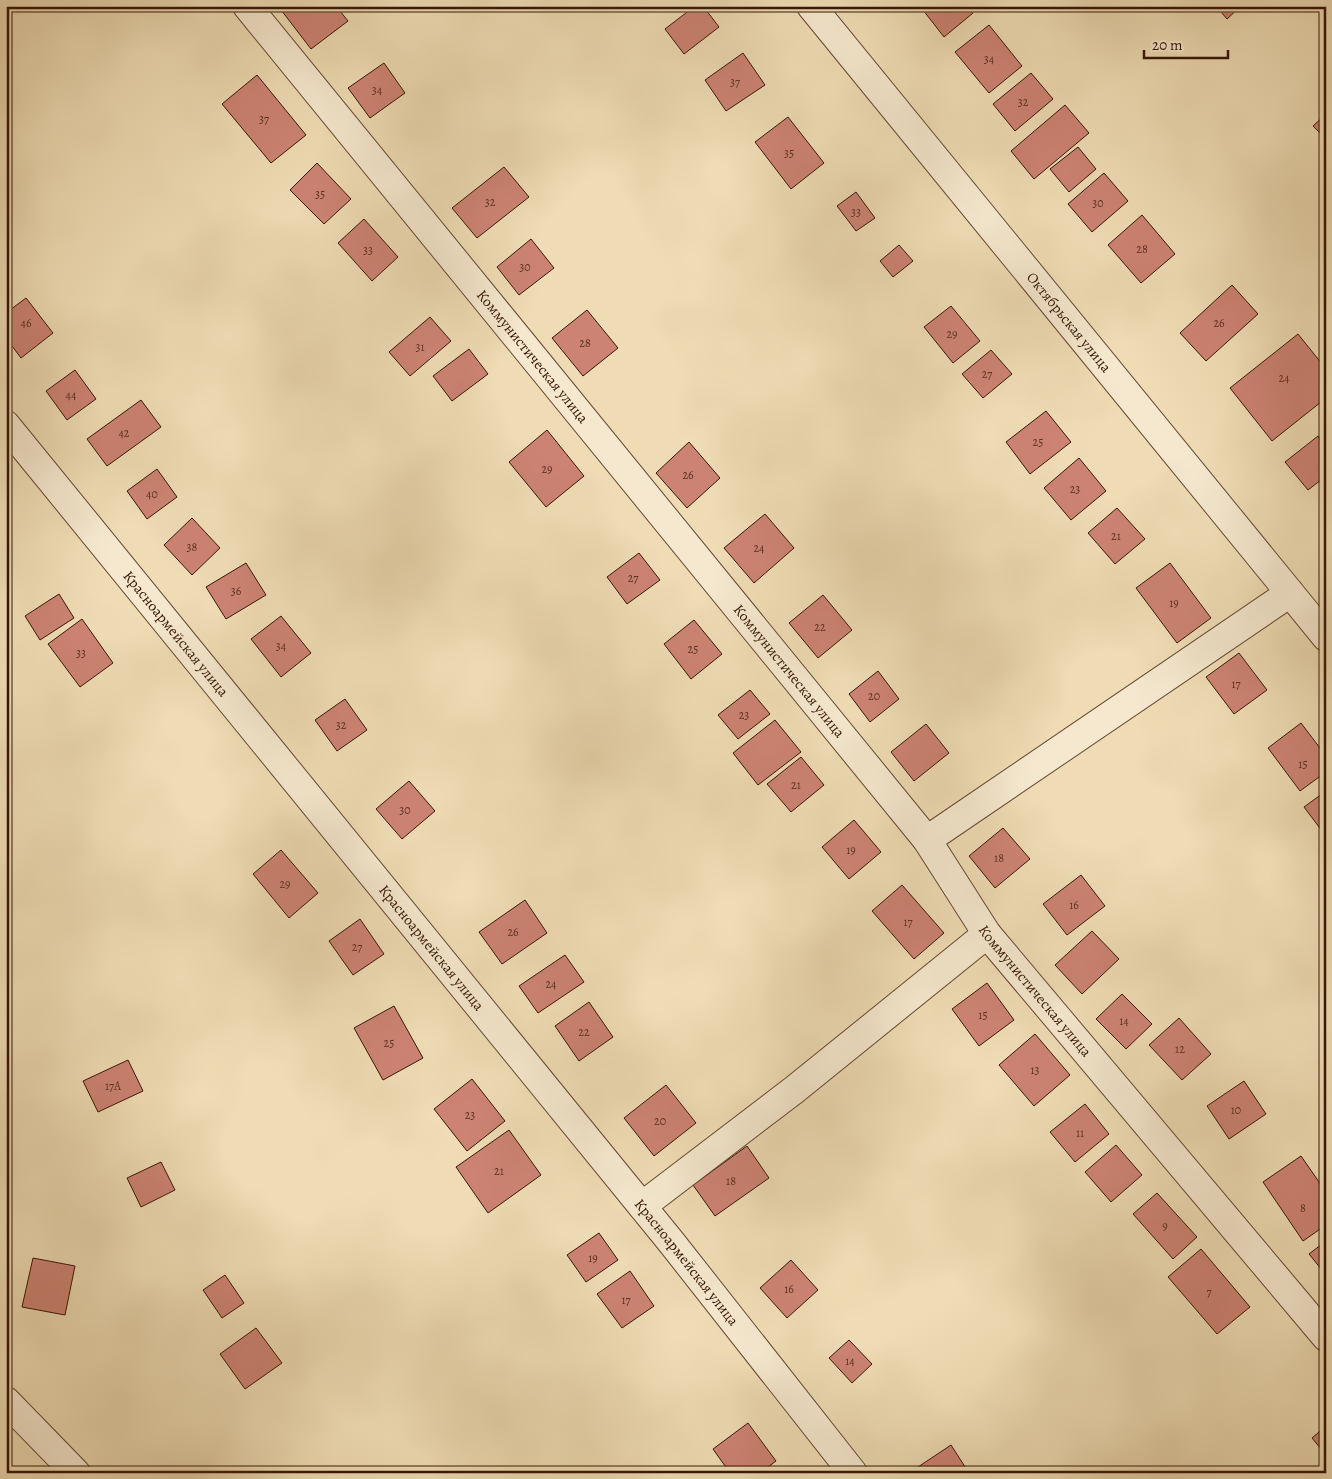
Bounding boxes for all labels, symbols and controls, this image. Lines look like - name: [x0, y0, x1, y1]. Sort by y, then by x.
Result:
- scale bar: [1144, 28, 1228, 60]
- text: 20 m: [1152, 35, 1183, 55]
- house number: 34: [984, 51, 995, 67]
- house number: 37: [730, 74, 741, 90]
- house number: 34: [372, 82, 383, 98]
- house number: 32: [1018, 94, 1029, 110]
- house number: 37: [259, 111, 270, 127]
- house number: 35: [784, 145, 794, 161]
- house number: 35: [315, 186, 325, 202]
- house number: 32: [485, 194, 496, 210]
- house number: 30: [1092, 195, 1104, 211]
- house number: 33: [851, 204, 861, 220]
- house number: 28: [1136, 241, 1148, 257]
- house number: 33: [363, 242, 373, 258]
- house number: 30: [519, 259, 531, 275]
- street label: Октябрьская улица: [1022, 268, 1116, 376]
- street label: Коммунистическая улица: [472, 285, 593, 427]
- house number: 46: [21, 315, 32, 331]
- house number: 26: [1213, 315, 1225, 331]
- house number: 29: [946, 326, 958, 342]
- house number: 28: [579, 335, 591, 351]
- house number: 31: [415, 339, 425, 355]
- house number: 27: [982, 366, 993, 382]
- house number: 24: [1278, 370, 1290, 386]
- house number: 44: [66, 387, 77, 403]
- house number: 42: [118, 425, 130, 441]
- house number: 25: [1033, 434, 1043, 450]
- house number: 29: [541, 461, 553, 477]
- house number: 26: [682, 467, 694, 483]
- house number: 23: [1070, 481, 1080, 497]
- house number: 40: [146, 486, 158, 502]
- house number: 21: [1111, 528, 1121, 544]
- house number: 38: [187, 539, 198, 555]
- house number: 24: [753, 540, 765, 556]
- street label: Красноармейская улица: [119, 566, 233, 701]
- house number: 27: [628, 570, 639, 586]
- house number: 36: [231, 583, 242, 599]
- house number: 19: [1169, 595, 1179, 611]
- street label: Коммунистическая улица: [729, 600, 850, 742]
- house number: 22: [814, 619, 826, 635]
- house number: 34: [276, 638, 287, 654]
- house number: 25: [688, 641, 698, 657]
- house number: 33: [76, 645, 86, 661]
- house number: 17: [1231, 676, 1242, 692]
- house number: 20: [868, 688, 880, 704]
- house number: 23: [739, 707, 749, 723]
- house number: 32: [336, 717, 347, 733]
- house number: 15: [1298, 756, 1308, 772]
- house number: 21: [791, 777, 801, 793]
- house number: 30: [399, 802, 411, 818]
- house number: 19: [846, 842, 856, 858]
- house number: 18: [994, 850, 1004, 866]
- house number: 29: [279, 876, 291, 892]
- street label: Красноармейская улица: [374, 881, 489, 1015]
- house number: 16: [1069, 897, 1079, 913]
- house number: 17: [903, 914, 914, 930]
- street label: Коммунистическая улица: [974, 921, 1096, 1061]
- house number: 26: [507, 924, 519, 940]
- house number: 27: [352, 939, 363, 955]
- house number: 24: [545, 976, 557, 992]
- house number: 15: [978, 1007, 988, 1023]
- house number: 14: [1119, 1013, 1129, 1029]
- house number: 22: [578, 1024, 590, 1040]
- house number: 25: [384, 1035, 394, 1051]
- house number: 12: [1175, 1041, 1185, 1057]
- house number: 13: [1030, 1062, 1040, 1078]
- house number: 17А: [105, 1078, 122, 1094]
- house number: 10: [1231, 1102, 1241, 1118]
- house number: 23: [465, 1107, 475, 1123]
- house number: 20: [654, 1113, 666, 1129]
- house number: 11: [1076, 1125, 1084, 1141]
- house number: 21: [494, 1163, 504, 1179]
- house number: 18: [726, 1173, 736, 1189]
- street label: Красноармейская улица: [630, 1195, 743, 1330]
- house number: 8: [1300, 1200, 1306, 1216]
- house number: 9: [1162, 1218, 1168, 1234]
- house number: 19: [588, 1250, 598, 1266]
- house number: 16: [784, 1281, 794, 1297]
- house number: 7: [1206, 1284, 1212, 1300]
- house number: 17: [621, 1292, 632, 1308]
- house number: 14: [845, 1353, 855, 1369]

